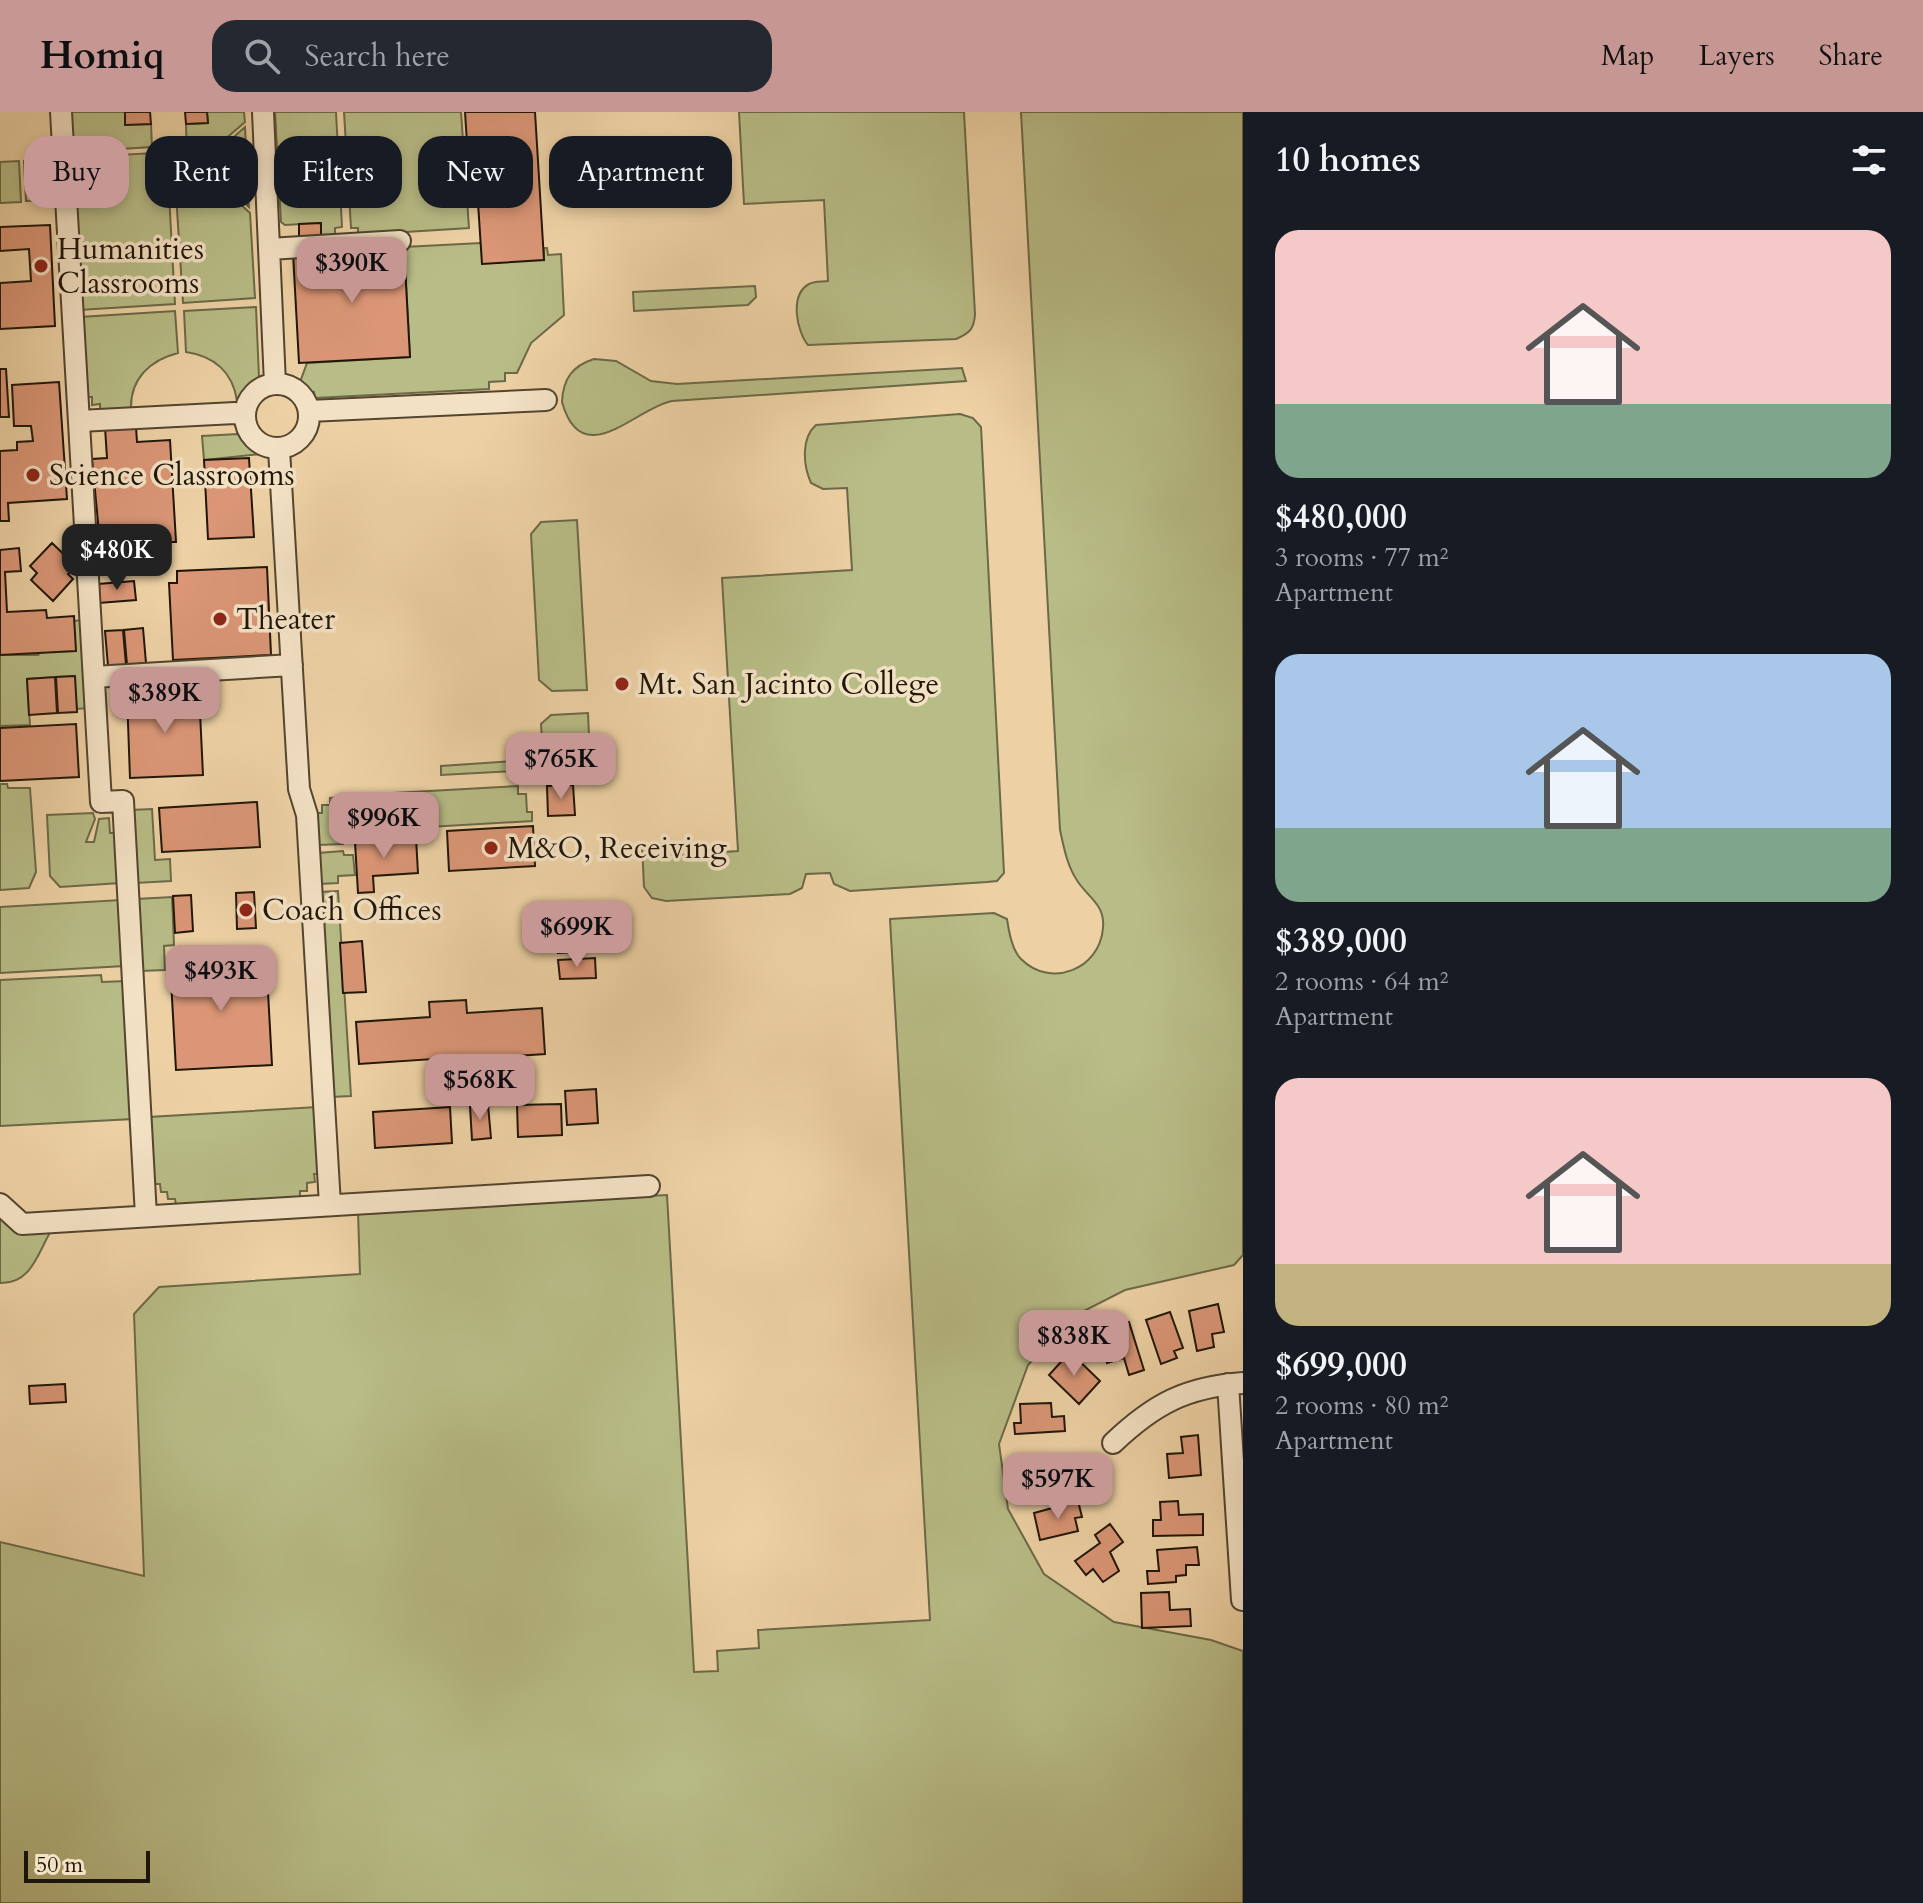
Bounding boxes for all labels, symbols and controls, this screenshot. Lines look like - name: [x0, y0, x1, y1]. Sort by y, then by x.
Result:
- search box: [212, 20, 772, 92]
- text: Homiq: [40, 30, 164, 82]
- icon: search: [240, 34, 284, 78]
- text: Search here: [304, 36, 450, 77]
- text: Map: [1601, 37, 1654, 75]
- text: Layers: [1698, 37, 1775, 75]
- text: Share: [1819, 37, 1883, 75]
- chip: Buy: [24, 136, 129, 208]
- chip: Rent: [145, 136, 258, 208]
- chip: Filters: [274, 136, 402, 208]
- chip: New: [418, 136, 533, 208]
- chip: Apartment: [549, 136, 732, 208]
- text: 10 homes: [1275, 137, 1421, 183]
- icon: filters: [1847, 138, 1891, 182]
- place label: Humanities Classrooms: [57, 229, 204, 304]
- pin: $390K: [296, 237, 408, 305]
- text: $390K: [315, 245, 389, 280]
- marker: Humanities Classrooms: [32, 257, 50, 275]
- icon: home: [1511, 282, 1655, 426]
- place label: Science Classrooms: [49, 455, 295, 496]
- marker: Science Classrooms: [24, 466, 42, 484]
- text: $480,000: [1275, 494, 1407, 540]
- pin: $480K: [61, 524, 173, 592]
- text: $480K: [80, 532, 154, 567]
- text: 3 rooms · 77 m²: [1275, 540, 1448, 575]
- text: Apartment: [1275, 575, 1393, 610]
- place label: Theater: [236, 599, 335, 640]
- marker: Theater: [211, 610, 229, 628]
- place label: Mt. San Jacinto College: [638, 664, 939, 705]
- pin: $389K: [109, 667, 221, 735]
- text: $389K: [128, 675, 202, 710]
- marker: Mt. San Jacinto College: [613, 675, 631, 693]
- icon: home: [1511, 706, 1655, 850]
- pin: $765K: [505, 733, 617, 801]
- text: $765K: [524, 741, 598, 776]
- pin: $996K: [328, 792, 440, 860]
- text: $996K: [347, 800, 421, 835]
- place label: M&O, Receiving: [507, 828, 727, 869]
- marker: M&O, Receiving: [482, 839, 500, 857]
- place label: Coach Offices: [262, 890, 442, 931]
- marker: Coach Offices: [237, 901, 255, 919]
- pin: $699K: [521, 901, 633, 969]
- text: $699K: [540, 909, 614, 944]
- text: $389,000: [1275, 918, 1407, 964]
- pin: $493K: [165, 945, 277, 1013]
- text: $493K: [184, 953, 258, 988]
- text: 2 rooms · 64 m²: [1275, 964, 1448, 999]
- text: Apartment: [1275, 999, 1393, 1034]
- pin: $568K: [424, 1054, 536, 1122]
- text: $568K: [443, 1062, 517, 1097]
- icon: home: [1511, 1130, 1655, 1274]
- pin: $838K: [1018, 1310, 1130, 1378]
- text: $838K: [1037, 1318, 1111, 1353]
- text: $699,000: [1275, 1342, 1407, 1388]
- text: 2 rooms · 80 m²: [1275, 1388, 1448, 1423]
- text: Apartment: [1275, 1423, 1393, 1458]
- pin: $597K: [1002, 1453, 1114, 1521]
- text: $597K: [1021, 1461, 1095, 1496]
- scale bar: [24, 1847, 150, 1883]
- text: 50 m: [36, 1850, 83, 1880]

